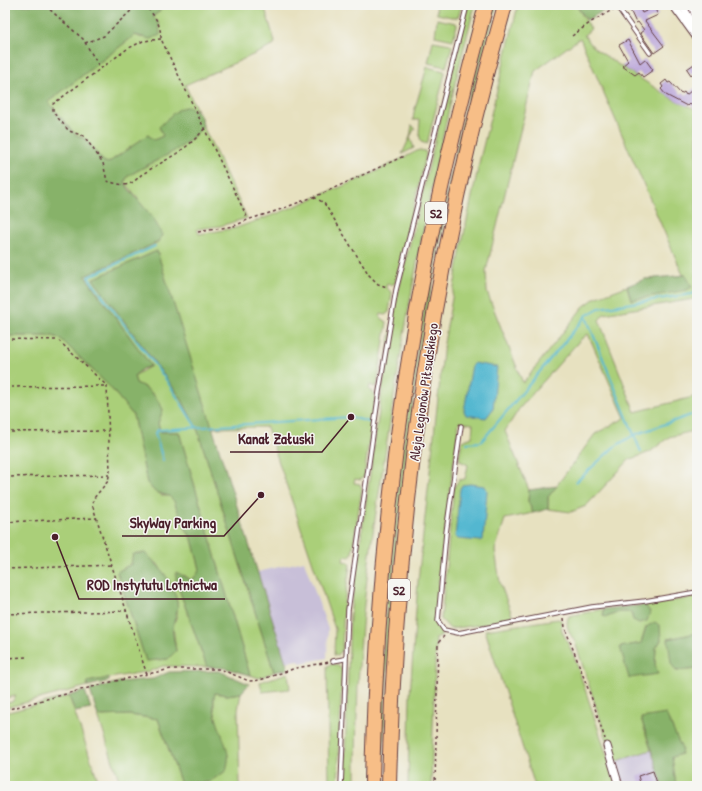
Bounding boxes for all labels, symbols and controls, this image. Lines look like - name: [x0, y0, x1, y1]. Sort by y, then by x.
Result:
- road number: S2: [425, 202, 447, 224]
- street label: Aleja Legionów Piłsudskiego: [404, 322, 443, 462]
- callout: Kanał Załuski: [230, 425, 322, 452]
- text: Kanał Załuski: [238, 428, 314, 449]
- callout: SkyWay Parking: [122, 509, 224, 536]
- text: SkyWay Parking: [130, 512, 216, 534]
- callout: ROD Instytutu Lotnictwa: [79, 572, 225, 599]
- text: ROD Instytutu Lotnictwa: [87, 574, 217, 596]
- road number: S2: [388, 579, 410, 601]

